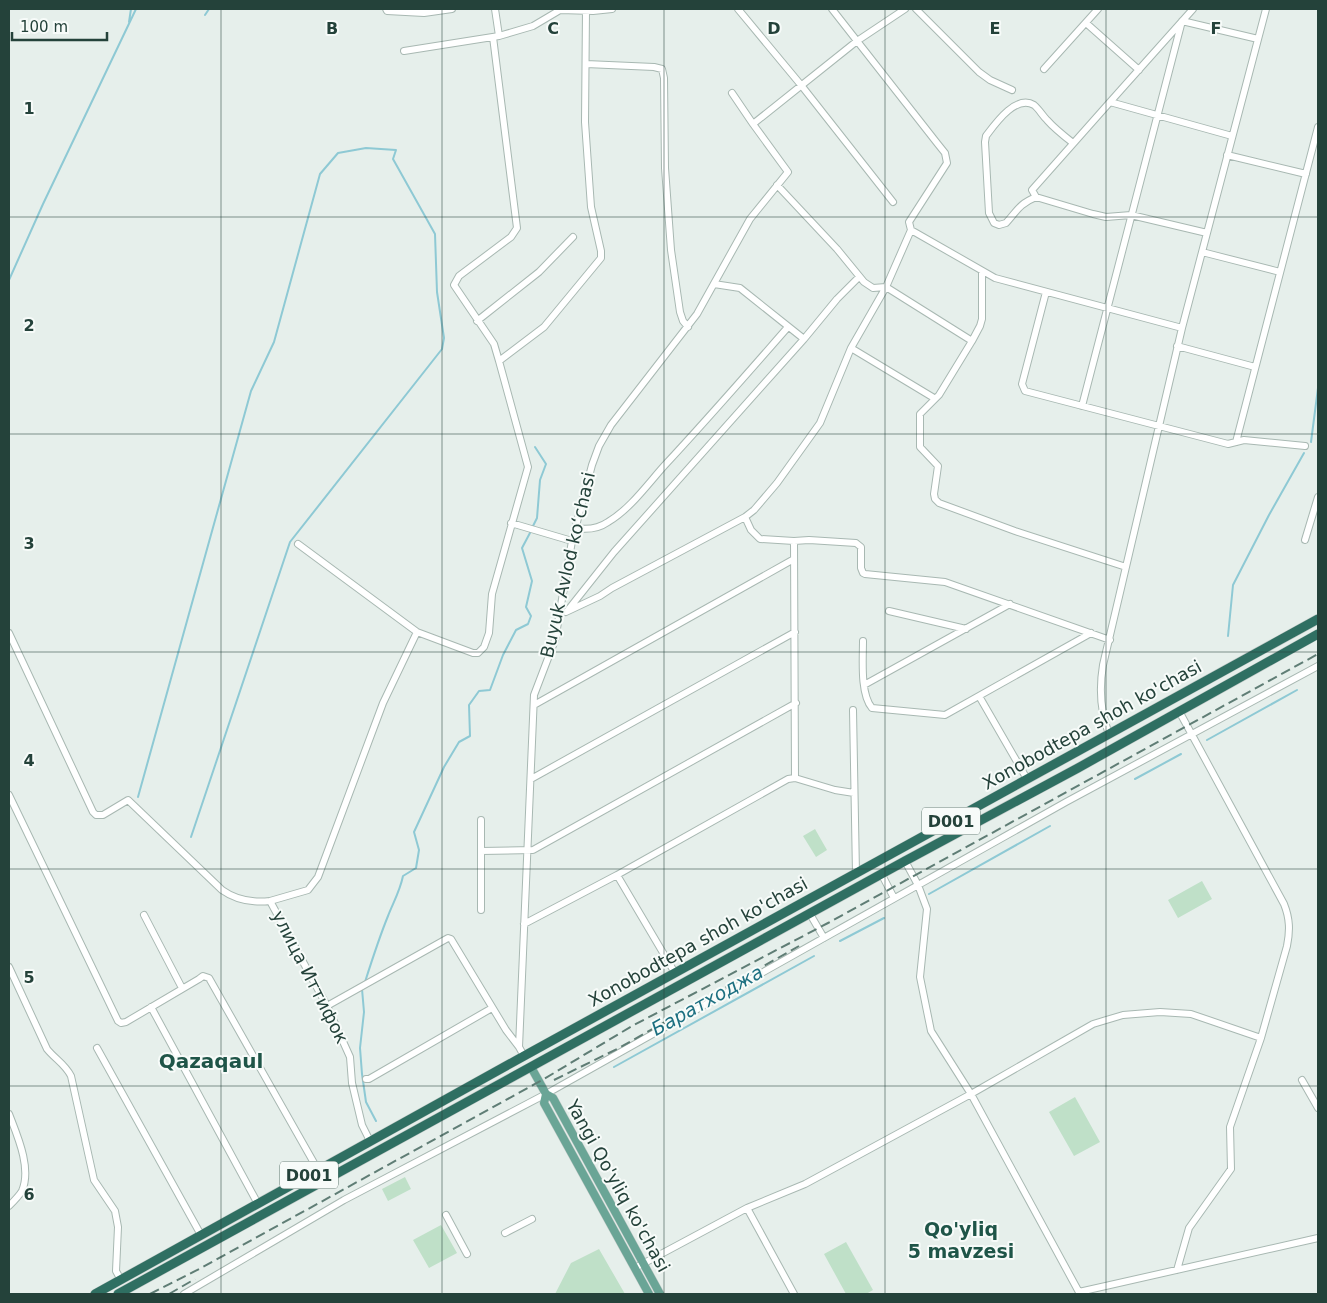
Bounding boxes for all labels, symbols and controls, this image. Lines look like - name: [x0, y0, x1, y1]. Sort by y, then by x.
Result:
- scale bar: [12, 10, 108, 42]
- text: 100 m: [20, 18, 68, 36]
- text: B: [326, 19, 338, 38]
- text: C: [547, 19, 559, 38]
- text: D: [767, 19, 781, 38]
- text: E: [990, 19, 1000, 38]
- text: F: [1211, 19, 1221, 38]
- text: 1: [23, 99, 35, 118]
- text: 2: [23, 316, 35, 335]
- street label: Buyuk Avlod koʻchasi: [536, 470, 599, 660]
- text: 3: [23, 534, 35, 553]
- street label: Xonobodtepa shoh ko'chasi: [979, 655, 1205, 794]
- text: 4: [23, 751, 35, 770]
- road number: D001: [922, 808, 980, 834]
- street label: Xonobodtepa shoh ko'chasi: [585, 872, 811, 1011]
- street label: улица Иттифок: [268, 907, 353, 1047]
- water label: Баратходжа: [647, 960, 767, 1040]
- text: 5: [23, 968, 35, 987]
- district label: Qazaqaul: [159, 1049, 263, 1073]
- street label: Yangi Qo'yliq ko'chasi: [562, 1095, 675, 1275]
- road number: D001: [280, 1162, 338, 1188]
- text: 6: [23, 1185, 35, 1204]
- district label: Qo'yliq 5 mavzesi: [908, 1218, 1014, 1262]

